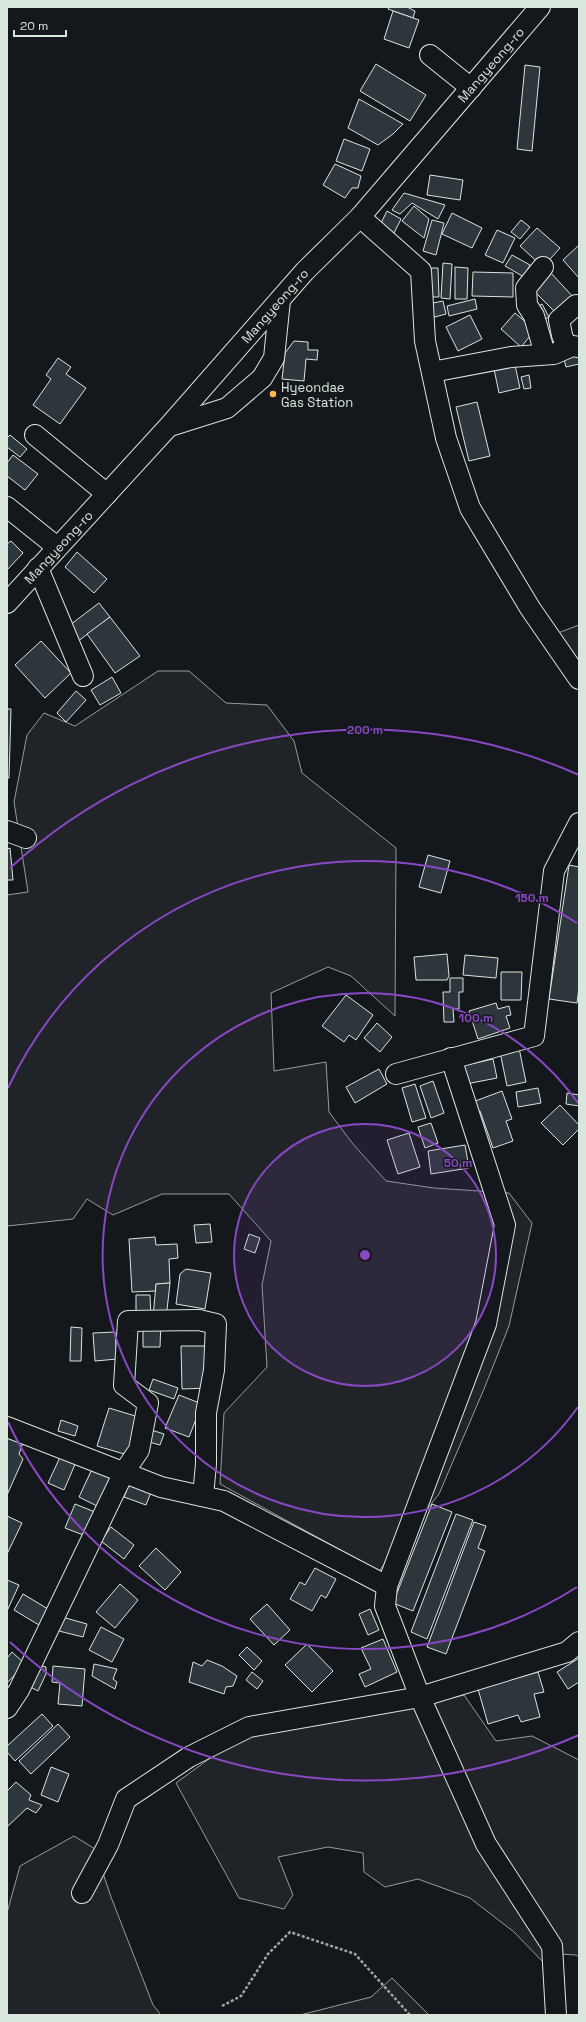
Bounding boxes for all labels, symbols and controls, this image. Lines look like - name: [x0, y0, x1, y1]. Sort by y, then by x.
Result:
- scale bar: [14, 12, 66, 38]
- text: 20 m: [20, 18, 48, 34]
- street label: Mangyeong-ro: [454, 24, 528, 106]
- street label: Mangyeong-ro: [238, 265, 312, 347]
- place label: Hyeondae Gas Station: [281, 379, 353, 411]
- marker: Hyeondae Gas Station: [268, 389, 278, 399]
- street label: Mangyeong-ro: [21, 507, 97, 588]
- text: 200 m: [347, 722, 383, 738]
- text: 150 m: [515, 890, 549, 906]
- text: 100 m: [459, 1010, 493, 1026]
- text: 50 m: [444, 1155, 472, 1171]
- centre of rings: [358, 1248, 372, 1262]

